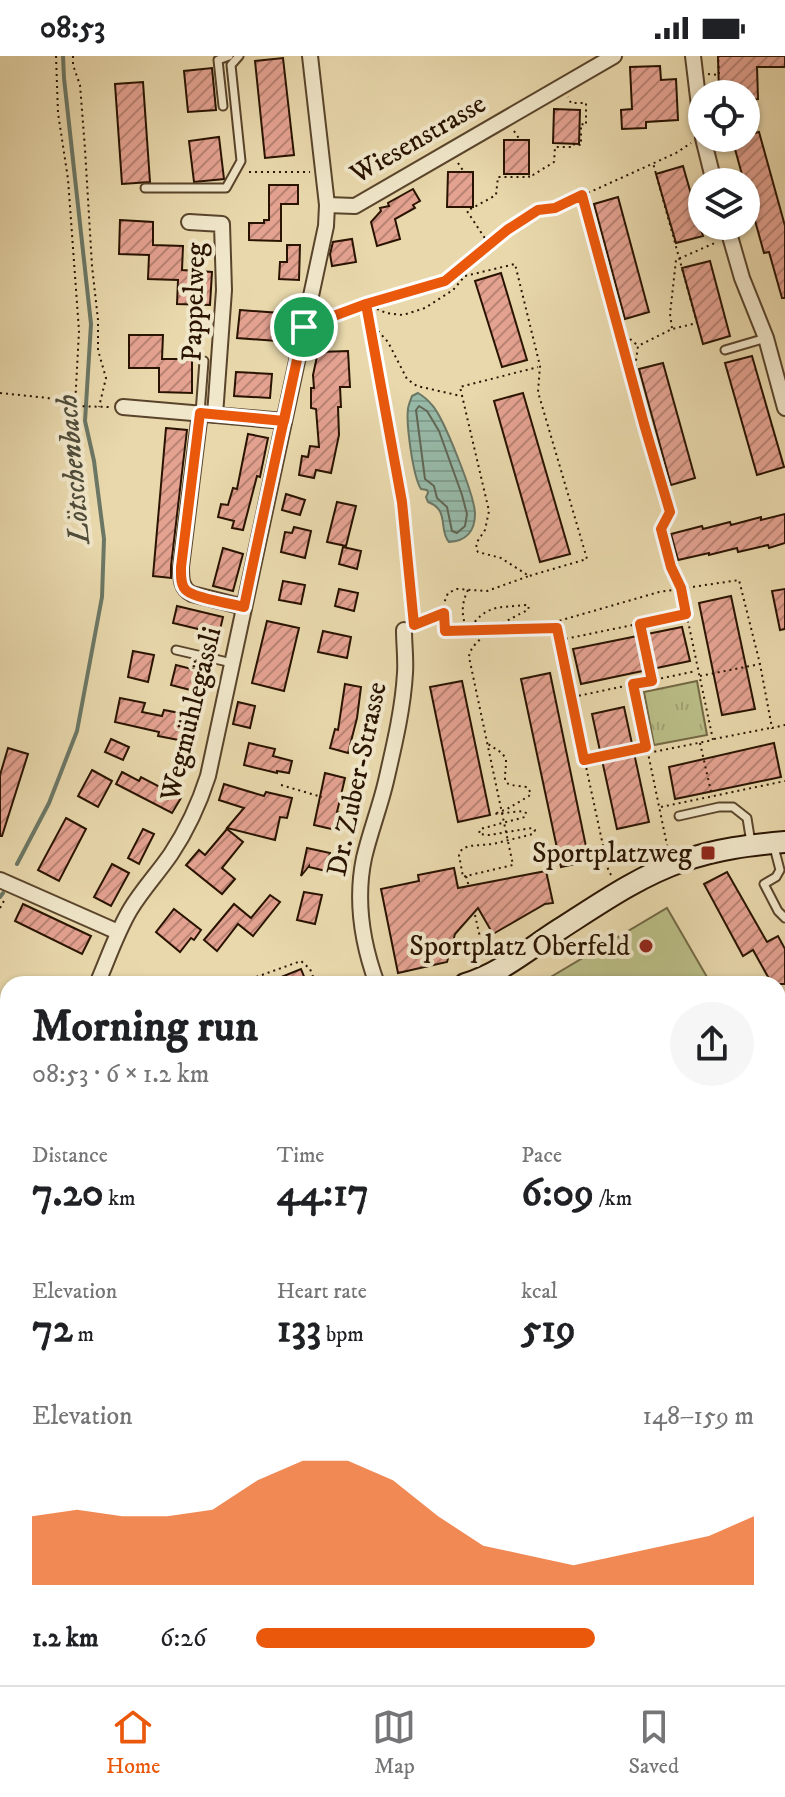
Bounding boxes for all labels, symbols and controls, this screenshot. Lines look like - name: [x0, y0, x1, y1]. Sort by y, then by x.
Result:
- text: 08:53: [40, 10, 105, 47]
- map controls: [688, 80, 760, 240]
- button: locate: [688, 80, 760, 152]
- street label: Wiesenstrasse: [343, 86, 492, 192]
- button: layers: [688, 168, 760, 240]
- street label: Pappelweg: [174, 241, 214, 362]
- pin: [270, 293, 338, 361]
- icon: arrive: [282, 305, 326, 349]
- water label: Lötschenbach: [49, 393, 99, 547]
- street label: Wegmühlegässli: [152, 623, 230, 806]
- street label: Dr. Zuber-Strasse: [319, 679, 395, 879]
- place label: Sportplatzweg: [532, 836, 692, 871]
- marker: Sportplatzweg: [699, 844, 717, 862]
- place label: Sportplatz Oberfeld: [409, 929, 630, 964]
- marker: Sportplatz Oberfeld: [637, 937, 655, 955]
- text: Morning run: [32, 1000, 258, 1055]
- button: share: [670, 1002, 754, 1086]
- text: 08:53 · 6 × 1.2 km: [32, 1058, 209, 1091]
- text: Distance: [32, 1142, 108, 1169]
- text: Time: [277, 1142, 324, 1169]
- text: Pace: [521, 1142, 562, 1169]
- text: 7.20: [32, 1169, 103, 1219]
- text: 44:17: [277, 1169, 369, 1219]
- text: 6:09: [521, 1169, 594, 1219]
- text: km: [103, 1185, 136, 1212]
- text: /km: [594, 1185, 632, 1212]
- text: Elevation: [32, 1278, 117, 1305]
- text: Heart rate: [277, 1278, 367, 1305]
- text: kcal: [521, 1278, 557, 1305]
- text: 72: [32, 1305, 73, 1355]
- text: 133: [277, 1305, 321, 1355]
- text: 519: [521, 1305, 576, 1355]
- text: m: [73, 1321, 94, 1348]
- text: bpm: [321, 1321, 364, 1348]
- text: Elevation: [32, 1400, 133, 1433]
- text: 148–159 m: [642, 1400, 754, 1433]
- text: 1.2 km: [32, 1622, 98, 1655]
- text: 6:26: [160, 1622, 207, 1655]
- tab: Home: [106, 1705, 160, 1780]
- tab: Map: [372, 1705, 416, 1780]
- tab: Saved: [628, 1705, 679, 1780]

